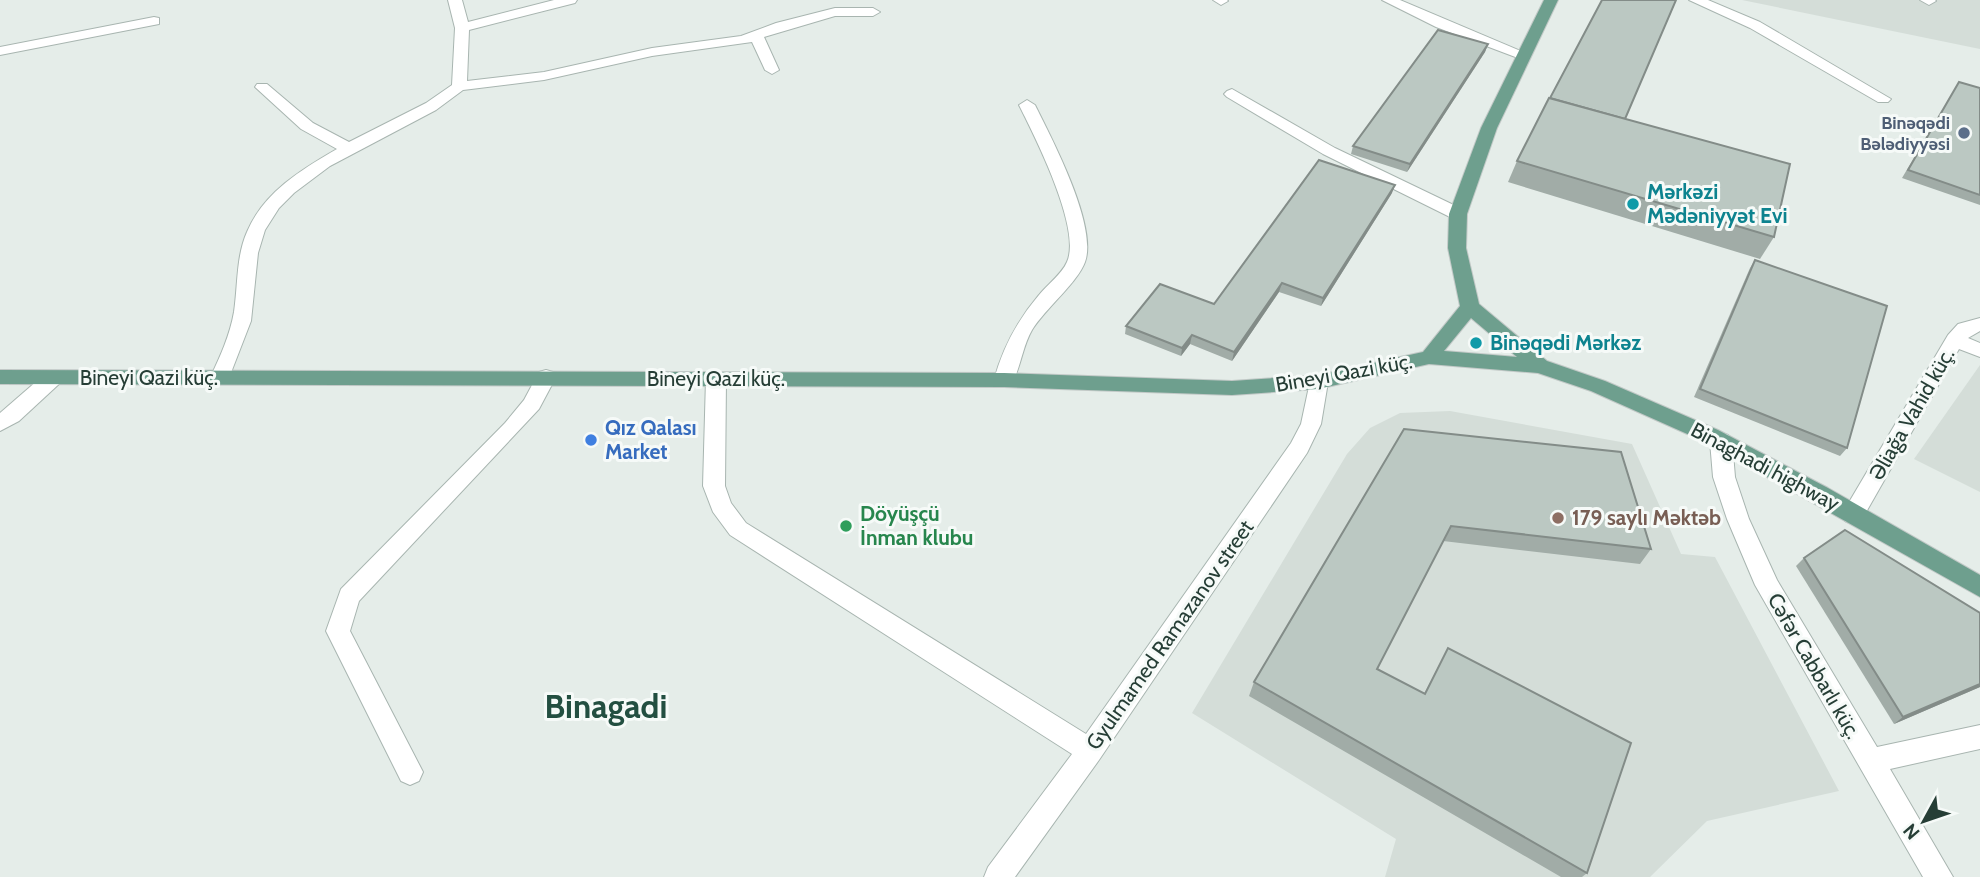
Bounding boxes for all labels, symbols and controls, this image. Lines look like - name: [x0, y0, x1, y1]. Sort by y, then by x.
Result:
- place label: Binəqədi Bələdiyyəsi: [1860, 112, 1950, 155]
- marker: Binəqədi Bələdiyyəsi: [1956, 125, 1972, 141]
- place label: Mərkəzi Mədəniyyət Evi: [1647, 179, 1787, 228]
- marker: Mərkəzi Mədəniyyət Evi: [1625, 196, 1641, 212]
- place label: Binəqədi Mərkəz: [1490, 330, 1641, 355]
- marker: Binəqədi Mərkəz: [1468, 335, 1484, 351]
- street label: Əliağa Vahid küç.: [1864, 343, 1959, 484]
- street label: Bineyi Qazi küç.: [1274, 348, 1414, 397]
- street label: Bineyi Qazi küç.: [80, 365, 218, 390]
- street label: Bineyi Qazi küç.: [647, 366, 785, 391]
- place label: Qız Qalası Market: [605, 415, 697, 464]
- street label: Binaghadi highway: [1687, 417, 1844, 516]
- marker: Qız Qalası Market: [583, 432, 599, 448]
- place label: Döyüşçü İnman klubu: [860, 501, 973, 550]
- place label: 179 saylı Məktəb: [1572, 505, 1721, 530]
- marker: 179 saylı Məktəb: [1550, 510, 1566, 526]
- street label: Gyulmamed Ramazanov street: [1081, 515, 1259, 754]
- marker: Döyüşçü İnman klubu: [838, 518, 854, 534]
- street label: Cəfər Cabbarlı küç.: [1763, 588, 1866, 743]
- district label: Binagadi: [545, 686, 667, 726]
- north arrow: [1889, 786, 1959, 856]
- text: N: [1898, 819, 1924, 844]

